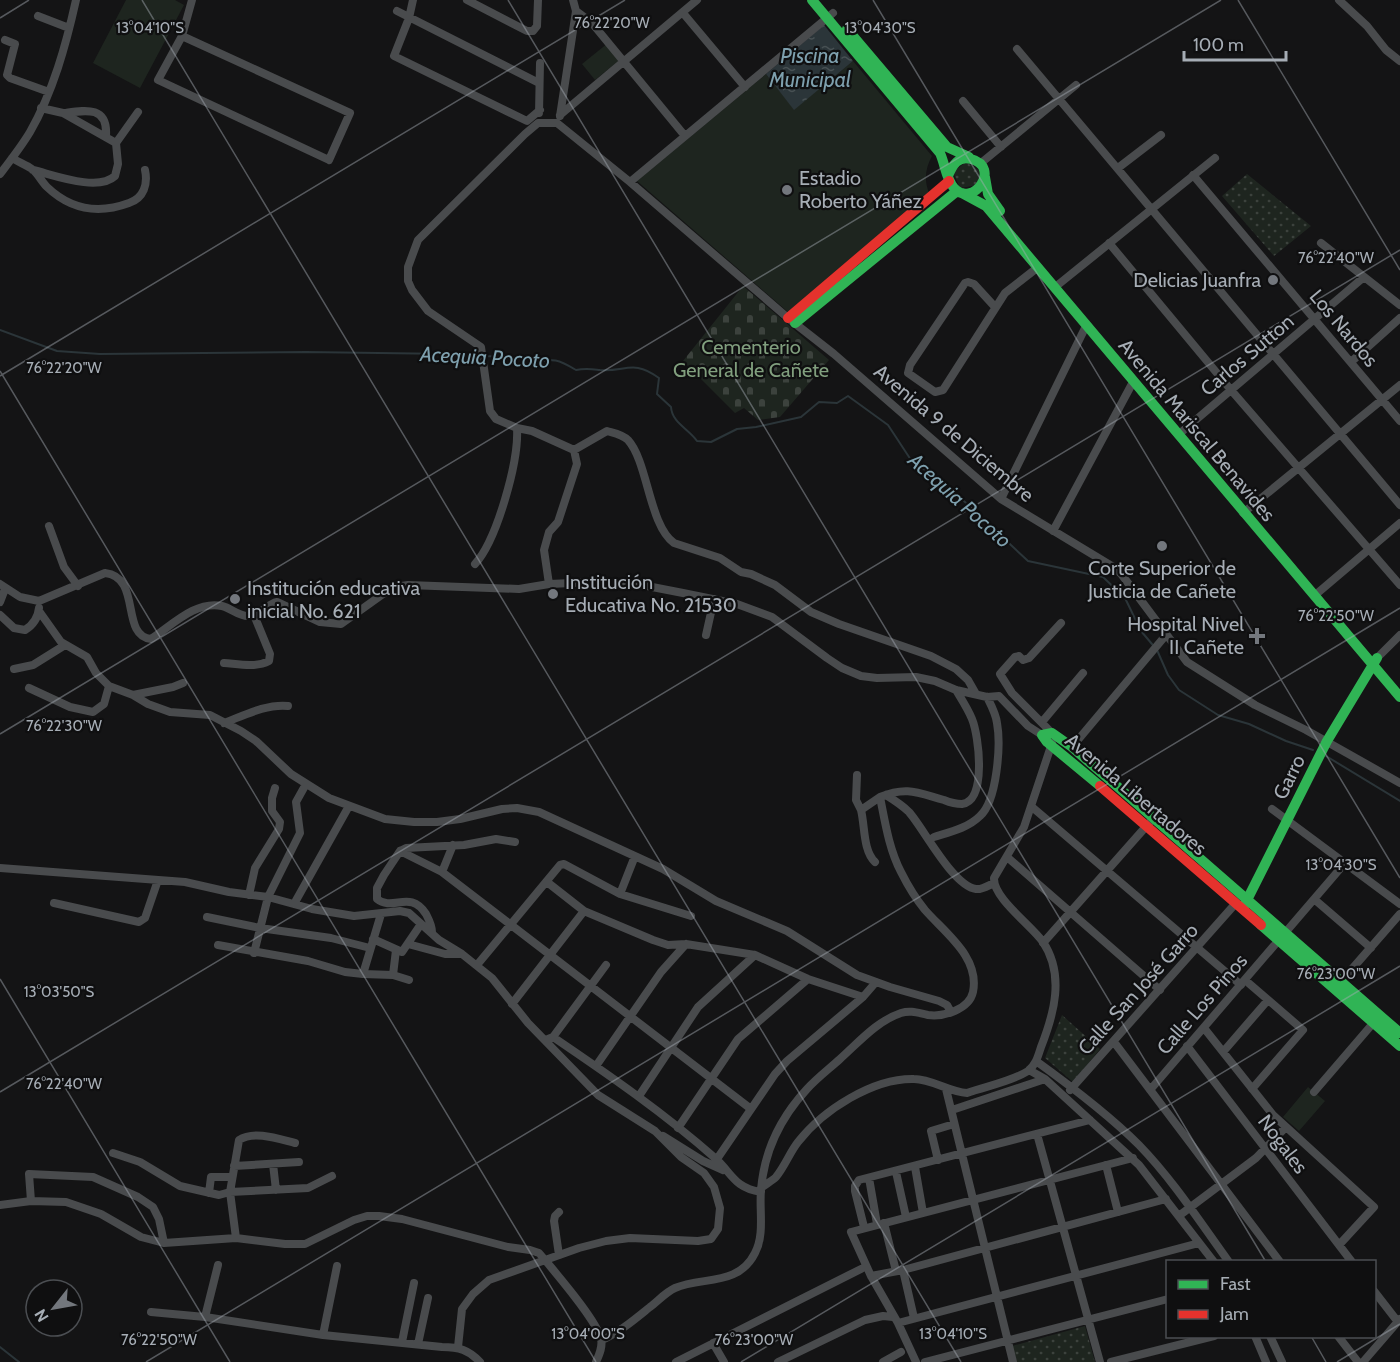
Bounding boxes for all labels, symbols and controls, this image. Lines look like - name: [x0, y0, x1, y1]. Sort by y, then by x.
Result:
- text: 76°22'20"W: [574, 14, 651, 32]
- text: 13°04'10"S: [116, 19, 184, 37]
- text: 13°04'30"S: [844, 19, 916, 37]
- scale bar: [1184, 24, 1286, 62]
- text: 100 m: [1193, 34, 1244, 56]
- water label: Piscina Municipal: [768, 43, 851, 92]
- place label: Estadio Roberto Yáñez: [799, 166, 922, 213]
- marker: Estadio Roberto Yáñez: [780, 183, 794, 197]
- text: 76°22'40"W: [1298, 249, 1375, 267]
- place label: Delicias Juanfra: [1133, 268, 1261, 292]
- marker: Delicias Juanfra: [1266, 273, 1280, 287]
- street label: Los Nardos: [1305, 284, 1383, 372]
- street label: Carlos Sutton: [1196, 309, 1298, 401]
- street label: Avenida Mariscal Benavides: [1114, 334, 1280, 526]
- park label: Cementerio General de Cañete: [673, 335, 829, 382]
- water label: Acequia Pocoto: [419, 341, 550, 373]
- text: 76°22'20"W: [26, 359, 103, 377]
- street label: Avenida 9 de Diciembre: [869, 359, 1039, 507]
- water label: Acequia Pocoto: [903, 447, 1017, 553]
- marker: Corte Superior de Justicia de Cañete: [1155, 539, 1169, 553]
- place label: Corte Superior de Justicia de Cañete: [1087, 556, 1236, 603]
- place label: Institución Educativa No. 21530: [565, 570, 737, 617]
- place label: Institución educativa inicial No. 621: [247, 576, 421, 623]
- marker: Institución Educativa No. 21530: [546, 587, 560, 601]
- marker: Institución educativa inicial No. 621: [228, 592, 242, 606]
- text: 76°22'50"W: [1298, 607, 1375, 625]
- place label: Hospital Nivel II Cañete: [1127, 612, 1244, 659]
- marker: Hospital Nivel II Cañete: [1248, 627, 1266, 645]
- text: 76°22'30"W: [26, 717, 103, 735]
- street label: Avenida Libertadores: [1060, 728, 1212, 860]
- street label: Garro: [1268, 751, 1310, 803]
- text: 13°04'30"S: [1305, 856, 1377, 874]
- street label: Calle San José Garro: [1073, 918, 1203, 1060]
- street label: Calle Los Pinos: [1152, 949, 1252, 1059]
- text: 76°23'00"W: [1297, 965, 1376, 983]
- text: 13°03'50"S: [24, 983, 95, 1001]
- text: 76°22'40"W: [26, 1075, 103, 1093]
- street label: Nogales: [1253, 1110, 1313, 1178]
- legend: [1166, 1260, 1376, 1338]
- text: Fast: [1220, 1273, 1251, 1295]
- north arrow: [24, 1278, 84, 1338]
- text: Jam: [1219, 1303, 1249, 1325]
- text: N: [31, 1306, 53, 1325]
- text: 13°04'00"S: [551, 1325, 625, 1343]
- text: 13°04'10"S: [919, 1325, 987, 1343]
- text: 76°22'50"W: [121, 1331, 198, 1349]
- text: 76°23'00"W: [715, 1331, 794, 1349]

